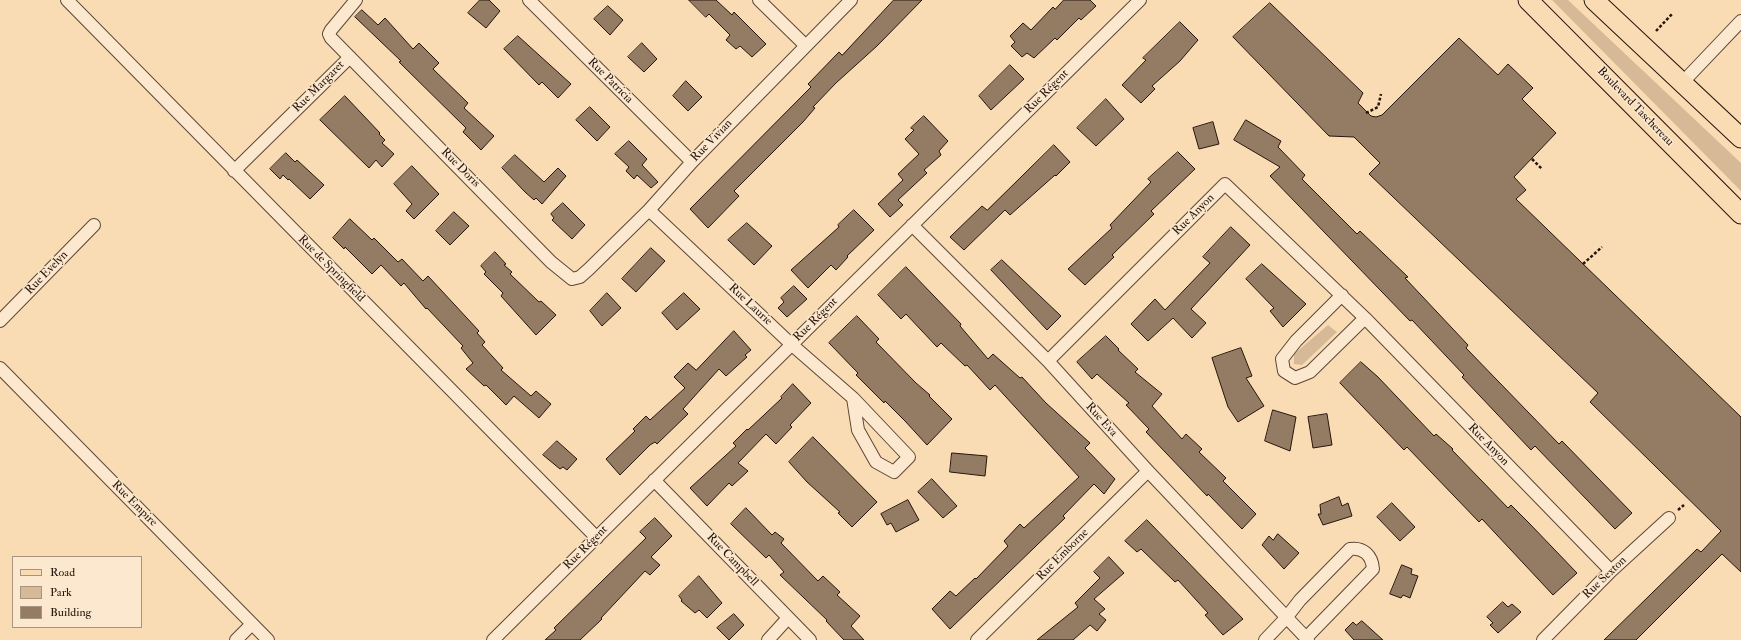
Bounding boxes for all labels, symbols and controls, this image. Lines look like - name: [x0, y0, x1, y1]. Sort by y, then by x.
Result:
- street label: Rue Patricia: [584, 55, 636, 107]
- street label: Rue Margaret: [290, 58, 348, 116]
- street label: Boulevard Taschereau: [1594, 65, 1676, 149]
- street label: Rue Régent: [1022, 67, 1072, 117]
- street label: Rue Vivian: [688, 117, 736, 165]
- street label: Rue Doris: [437, 145, 483, 191]
- street label: Rue Anyon: [1170, 191, 1218, 239]
- street label: Rue de Springfield: [295, 233, 367, 305]
- street label: Rue Evelyn: [23, 248, 71, 298]
- street label: Rue Laurie: [725, 281, 775, 329]
- street label: Rue Régent: [791, 295, 841, 345]
- street label: Rue Eva: [1082, 400, 1120, 440]
- street label: Rue Anyon: [1464, 421, 1512, 469]
- street label: Rue Empire: [108, 478, 160, 530]
- street label: Rue Régent: [561, 523, 611, 573]
- street label: Rue Emborne: [1034, 526, 1092, 584]
- street label: Rue Campbell: [703, 530, 761, 590]
- street label: Rue Sexton: [1580, 554, 1630, 602]
- legend: [12, 556, 142, 628]
- text: Road: [50, 565, 75, 580]
- text: Park: [50, 585, 72, 600]
- text: Building: [50, 605, 91, 620]

